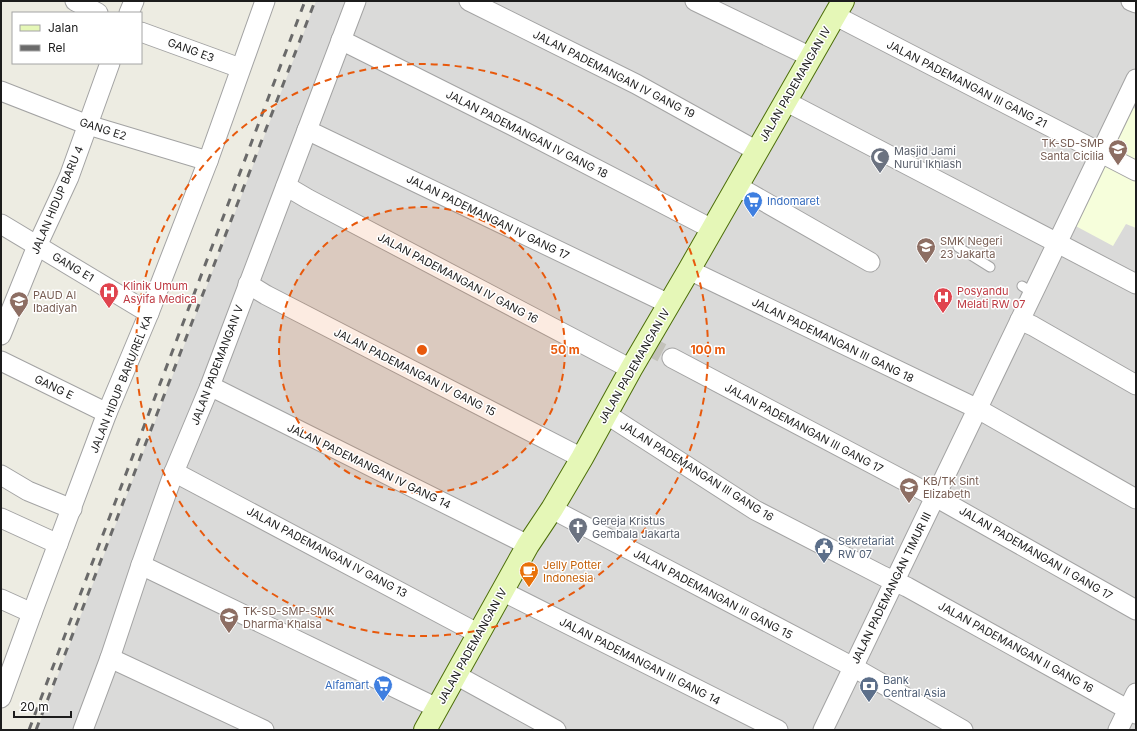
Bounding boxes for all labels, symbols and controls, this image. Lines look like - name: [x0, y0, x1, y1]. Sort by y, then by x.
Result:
- legend: [12, 12, 142, 64]
- text: Jalan: [48, 20, 78, 35]
- street label: JALAN PADEMANGAN IV: [756, 24, 834, 144]
- street label: JALAN PADEMANGAN IV GANG 19: [531, 27, 698, 121]
- street label: GANG E3: [166, 35, 216, 65]
- street label: JALAN PADEMANGAN III GANG 21: [884, 37, 1050, 131]
- text: Rel: [48, 40, 65, 55]
- street label: JALAN PADEMANGAN IV GANG 18: [444, 87, 611, 181]
- street label: GANG E2: [78, 115, 128, 143]
- place label: TK-SD-SMP Santa Cicilia: [1040, 136, 1104, 163]
- school or university icon: TK-SD-SMP Santa Cicilia: [1107, 138, 1129, 166]
- street label: JALAN HIDUP BARU 4: [28, 144, 86, 256]
- place label: Masjid Jami Nurul Ikhlash: [894, 144, 962, 171]
- mosque icon: Masjid Jami Nurul Ikhlash: [869, 146, 891, 174]
- street label: JALAN PADEMANGAN IV GANG 17: [404, 171, 572, 263]
- supermarket icon: Indomaret: [742, 190, 764, 218]
- place label: Indomaret: [767, 194, 820, 208]
- street label: JALAN PADEMANGAN IV GANG 16: [375, 230, 541, 327]
- place label: SMK Negeri 23 Jakarta: [940, 234, 1002, 261]
- school or university icon: SMK Negeri 23 Jakarta: [915, 236, 937, 264]
- street label: GANG E1: [50, 249, 96, 285]
- place label: Klinik Umum Asyifa Medica: [123, 279, 197, 306]
- hospital icon: Klinik Umum Asyifa Medica: [98, 281, 120, 309]
- place label: Posyandu Melati RW 07: [957, 284, 1026, 311]
- hospital icon: Posyandu Melati RW 07: [932, 286, 954, 314]
- place label: PAUD Al Ibadiyah: [33, 288, 77, 315]
- school or university icon: PAUD Al Ibadiyah: [8, 290, 30, 318]
- street label: JALAN PADEMANGAN III GANG 18: [750, 295, 916, 385]
- street label: JALAN PADEMANGAN V: [188, 303, 247, 427]
- street label: JALAN PADEMANGAN IV: [595, 306, 673, 426]
- street label: JALAN HIDUP BARU/REL KA: [87, 313, 155, 455]
- street label: JALAN PADEMANGAN IV GANG 15: [332, 325, 499, 419]
- text: 50 m: [550, 342, 580, 357]
- text: 100 m: [690, 342, 726, 357]
- centre of rings: [415, 343, 429, 357]
- street label: GANG E: [32, 372, 76, 402]
- street label: JALAN PADEMANGAN III GANG 17: [722, 380, 886, 476]
- street label: JALAN PADEMANGAN III GANG 16: [618, 418, 776, 524]
- street label: JALAN PADEMANGAN IV GANG 14: [285, 420, 453, 512]
- place label: KB/TK Sint Elizabeth: [923, 474, 979, 501]
- school or university icon: KB/TK Sint Elizabeth: [898, 476, 920, 504]
- street label: JALAN PADEMANGAN II GANG 17: [957, 503, 1115, 603]
- street label: JALAN PADEMANGAN IV GANG 13: [244, 504, 410, 601]
- street label: JALAN PADEMANGAN TIMUR III: [848, 510, 934, 666]
- place label: Gereja Kristus Gembala Jakarta: [592, 514, 680, 541]
- church icon: Gereja Kristus Gembala Jakarta: [567, 516, 589, 544]
- place label: Sekretariat RW 07: [838, 534, 895, 561]
- public building icon: Sekretariat RW 07: [813, 536, 835, 564]
- street label: JALAN PADEMANGAN III GANG 15: [631, 546, 795, 642]
- place label: Jelly Potter Indonesia: [543, 558, 601, 585]
- cafe icon: Jelly Potter Indonesia: [518, 560, 540, 588]
- street label: JALAN PADEMANGAN IV: [434, 585, 510, 706]
- street label: JALAN PADEMANGAN II GANG 16: [936, 598, 1096, 696]
- place label: TK-SD-SMP-SMK Dharma Khalsa: [243, 604, 335, 631]
- school or university icon: TK-SD-SMP-SMK Dharma Khalsa: [218, 606, 240, 634]
- street label: JALAN PADEMANGAN III GANG 14: [557, 614, 723, 708]
- place label: Bank Central Asia: [883, 673, 946, 700]
- supermarket icon: Alfamart: [372, 674, 394, 702]
- bank icon: Bank Central Asia: [858, 675, 880, 703]
- place label: Alfamart: [325, 678, 369, 692]
- scale bar: [14, 693, 71, 719]
- text: 20 m: [20, 699, 49, 714]

